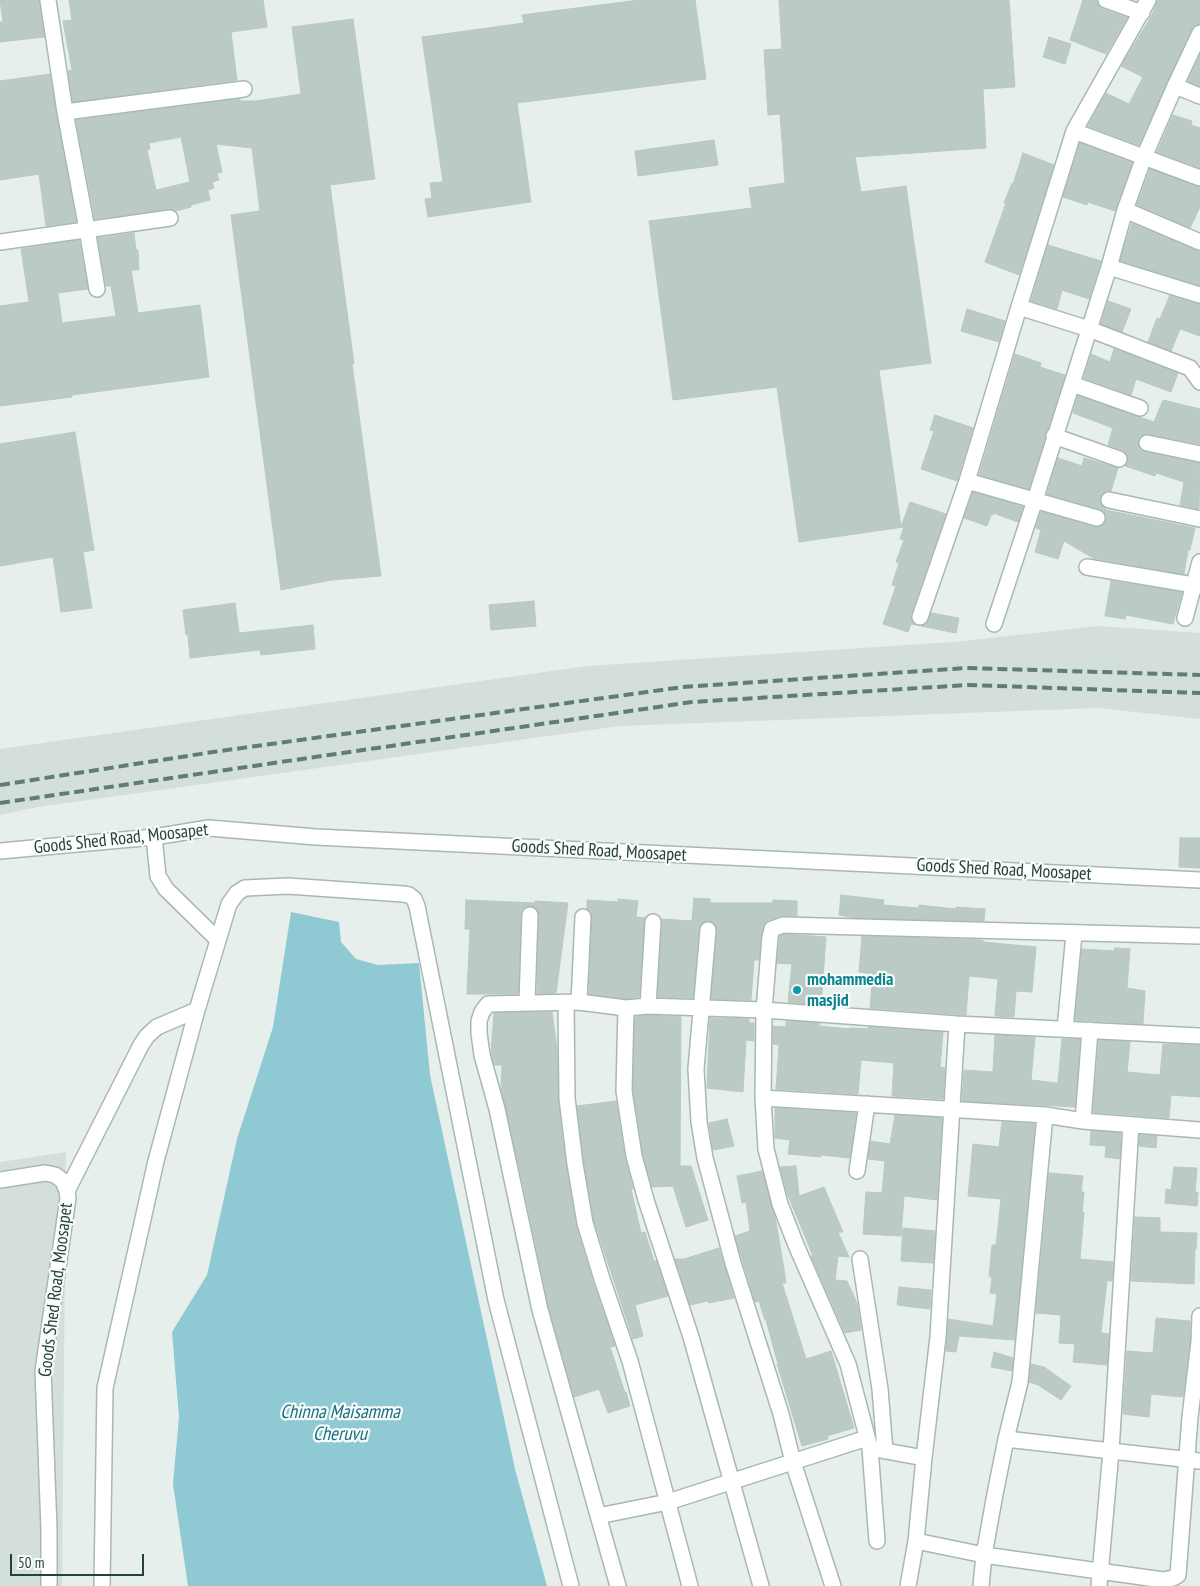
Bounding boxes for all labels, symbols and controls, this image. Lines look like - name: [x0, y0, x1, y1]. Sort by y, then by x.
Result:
- street label: Goods Shed Road, Moosapet: [33, 819, 209, 859]
- street label: Goods Shed Road, Moosapet: [511, 836, 687, 866]
- street label: Goods Shed Road, Moosapet: [916, 855, 1092, 885]
- place label: mohammedia masjid: [807, 969, 894, 1012]
- marker: mohammedia masjid: [791, 984, 803, 996]
- street label: Goods Shed Road, Moosapet: [35, 1202, 77, 1378]
- water label: Chinna Maisamma Cheruvu: [280, 1402, 400, 1446]
- scale bar: [12, 1544, 146, 1576]
- text: 50 m: [18, 1553, 44, 1572]

